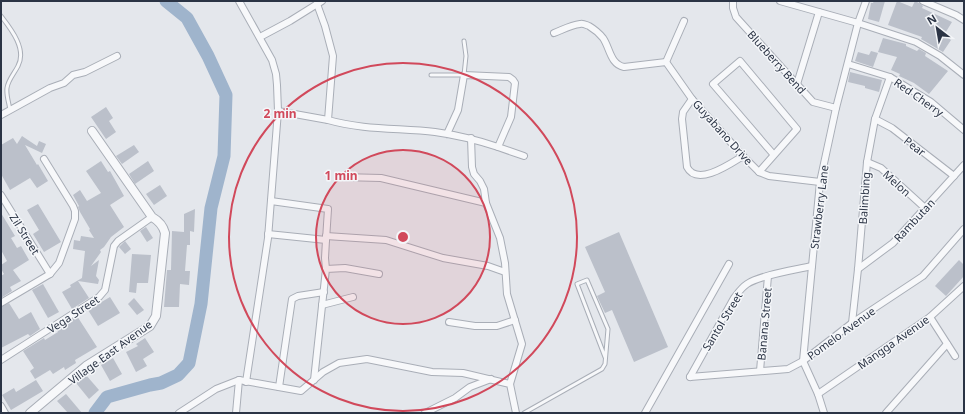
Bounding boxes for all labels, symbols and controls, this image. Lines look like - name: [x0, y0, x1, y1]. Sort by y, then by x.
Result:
- north arrow: [917, 8, 957, 48]
- text: N: [924, 10, 939, 28]
- street label: Blueberry Bend: [745, 27, 809, 97]
- street label: Red Cherry: [891, 74, 947, 120]
- street label: Guyabano Drive: [690, 96, 756, 168]
- text: 2 min: [263, 105, 297, 122]
- street label: Pear: [901, 133, 929, 159]
- street label: Strawberry Lane: [806, 164, 832, 250]
- text: 1 min: [324, 167, 358, 184]
- street label: Melon: [880, 167, 914, 199]
- street label: Balimbing: [855, 171, 873, 225]
- street label: Rambutan: [890, 195, 938, 245]
- street label: Zil Street: [7, 211, 43, 257]
- centre of rings: [396, 230, 410, 244]
- street label: Banana Street: [753, 287, 775, 361]
- street label: Santol Street: [699, 289, 745, 353]
- street label: Vega Street: [44, 292, 102, 336]
- street label: Pomelo Avenue: [804, 303, 878, 363]
- street label: Mangga Avenue: [854, 312, 932, 372]
- street label: Village East Avenue: [65, 317, 155, 387]

